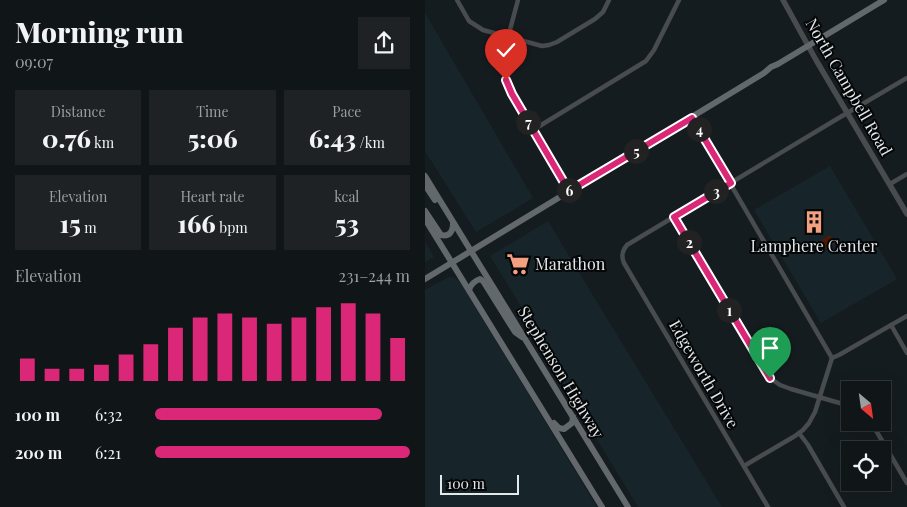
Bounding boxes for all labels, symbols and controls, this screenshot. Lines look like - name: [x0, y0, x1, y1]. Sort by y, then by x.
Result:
- text: Morning run: [15, 13, 184, 50]
- street label: North Campbell Road: [802, 14, 897, 159]
- button: share: [358, 17, 410, 69]
- pin: [485, 29, 527, 80]
- icon: check: [492, 36, 520, 64]
- text: 09:07: [15, 51, 53, 72]
- text: Distance: [51, 102, 105, 121]
- text: Time: [196, 102, 229, 121]
- text: Pace: [332, 102, 361, 121]
- pin: 7: [515, 110, 541, 134]
- text: 7: [525, 113, 532, 132]
- pin: 4: [687, 116, 711, 142]
- text: 4: [696, 120, 703, 139]
- text: 0.76: [42, 121, 91, 154]
- text: 5:06: [187, 121, 238, 154]
- text: 6:43: [309, 121, 356, 154]
- text: km: [91, 133, 114, 152]
- text: /km: [356, 133, 385, 152]
- pin: 5: [623, 138, 649, 164]
- text: 5: [633, 142, 640, 161]
- pin: 6: [557, 178, 581, 202]
- pin: 3: [703, 178, 729, 204]
- text: 6: [566, 181, 573, 200]
- text: 3: [713, 182, 720, 201]
- text: Elevation: [49, 187, 107, 206]
- text: Heart rate: [180, 187, 245, 206]
- text: kcal: [334, 187, 359, 206]
- text: 15: [60, 206, 81, 239]
- text: 166: [177, 206, 216, 239]
- text: 53: [335, 206, 359, 239]
- building icon: Lamphere Center: [801, 209, 827, 235]
- text: m: [81, 218, 97, 237]
- text: bpm: [216, 218, 248, 237]
- pin: 2: [677, 230, 701, 254]
- text: 2: [686, 233, 693, 252]
- place label: Lamphere Center: [751, 235, 877, 256]
- supermarket icon: Marathon: [505, 251, 531, 277]
- place label: Marathon: [535, 253, 606, 274]
- text: Elevation: [15, 265, 82, 286]
- text: 231–244 m: [339, 265, 410, 286]
- pin: 1: [717, 298, 741, 322]
- text: 1: [727, 301, 732, 320]
- street label: Stephenson Highway: [514, 302, 609, 442]
- street label: Edgeworth Drive: [665, 316, 744, 432]
- pin: [749, 327, 791, 378]
- icon: arrive: [756, 334, 784, 362]
- north arrow: [841, 381, 891, 431]
- map controls: [841, 381, 891, 491]
- text: 100 m: [15, 404, 60, 425]
- text: 6:32: [95, 404, 122, 425]
- button: locate: [841, 441, 891, 491]
- text: 200 m: [15, 442, 62, 463]
- text: 6:21: [95, 442, 121, 463]
- scale bar: [440, 472, 519, 495]
- text: 100 m: [447, 474, 485, 493]

